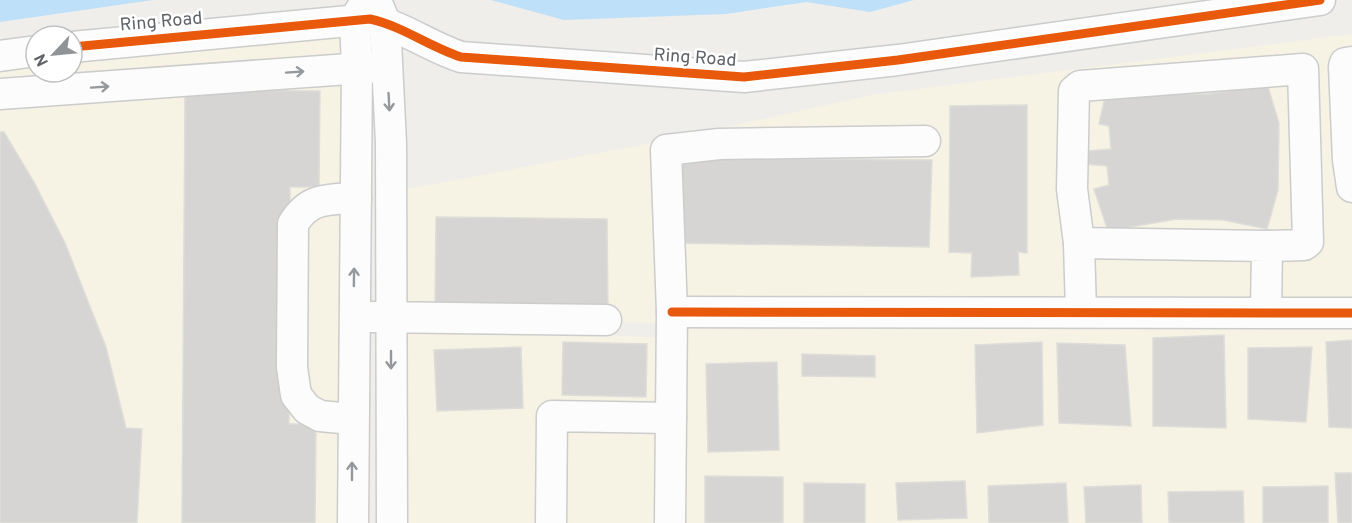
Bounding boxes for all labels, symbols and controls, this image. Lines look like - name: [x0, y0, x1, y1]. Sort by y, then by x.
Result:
- street label: Ring Road: [119, 7, 203, 38]
- north arrow: [24, 24, 84, 84]
- street label: Ring Road: [653, 44, 737, 73]
- text: N: [31, 50, 54, 69]
- one-way arrow: [284, 66, 304, 77]
- one-way arrow: [90, 81, 110, 92]
- one-way arrow: [384, 91, 395, 111]
- one-way arrow: [349, 267, 360, 287]
- one-way arrow: [385, 349, 397, 369]
- one-way arrow: [346, 462, 358, 482]

